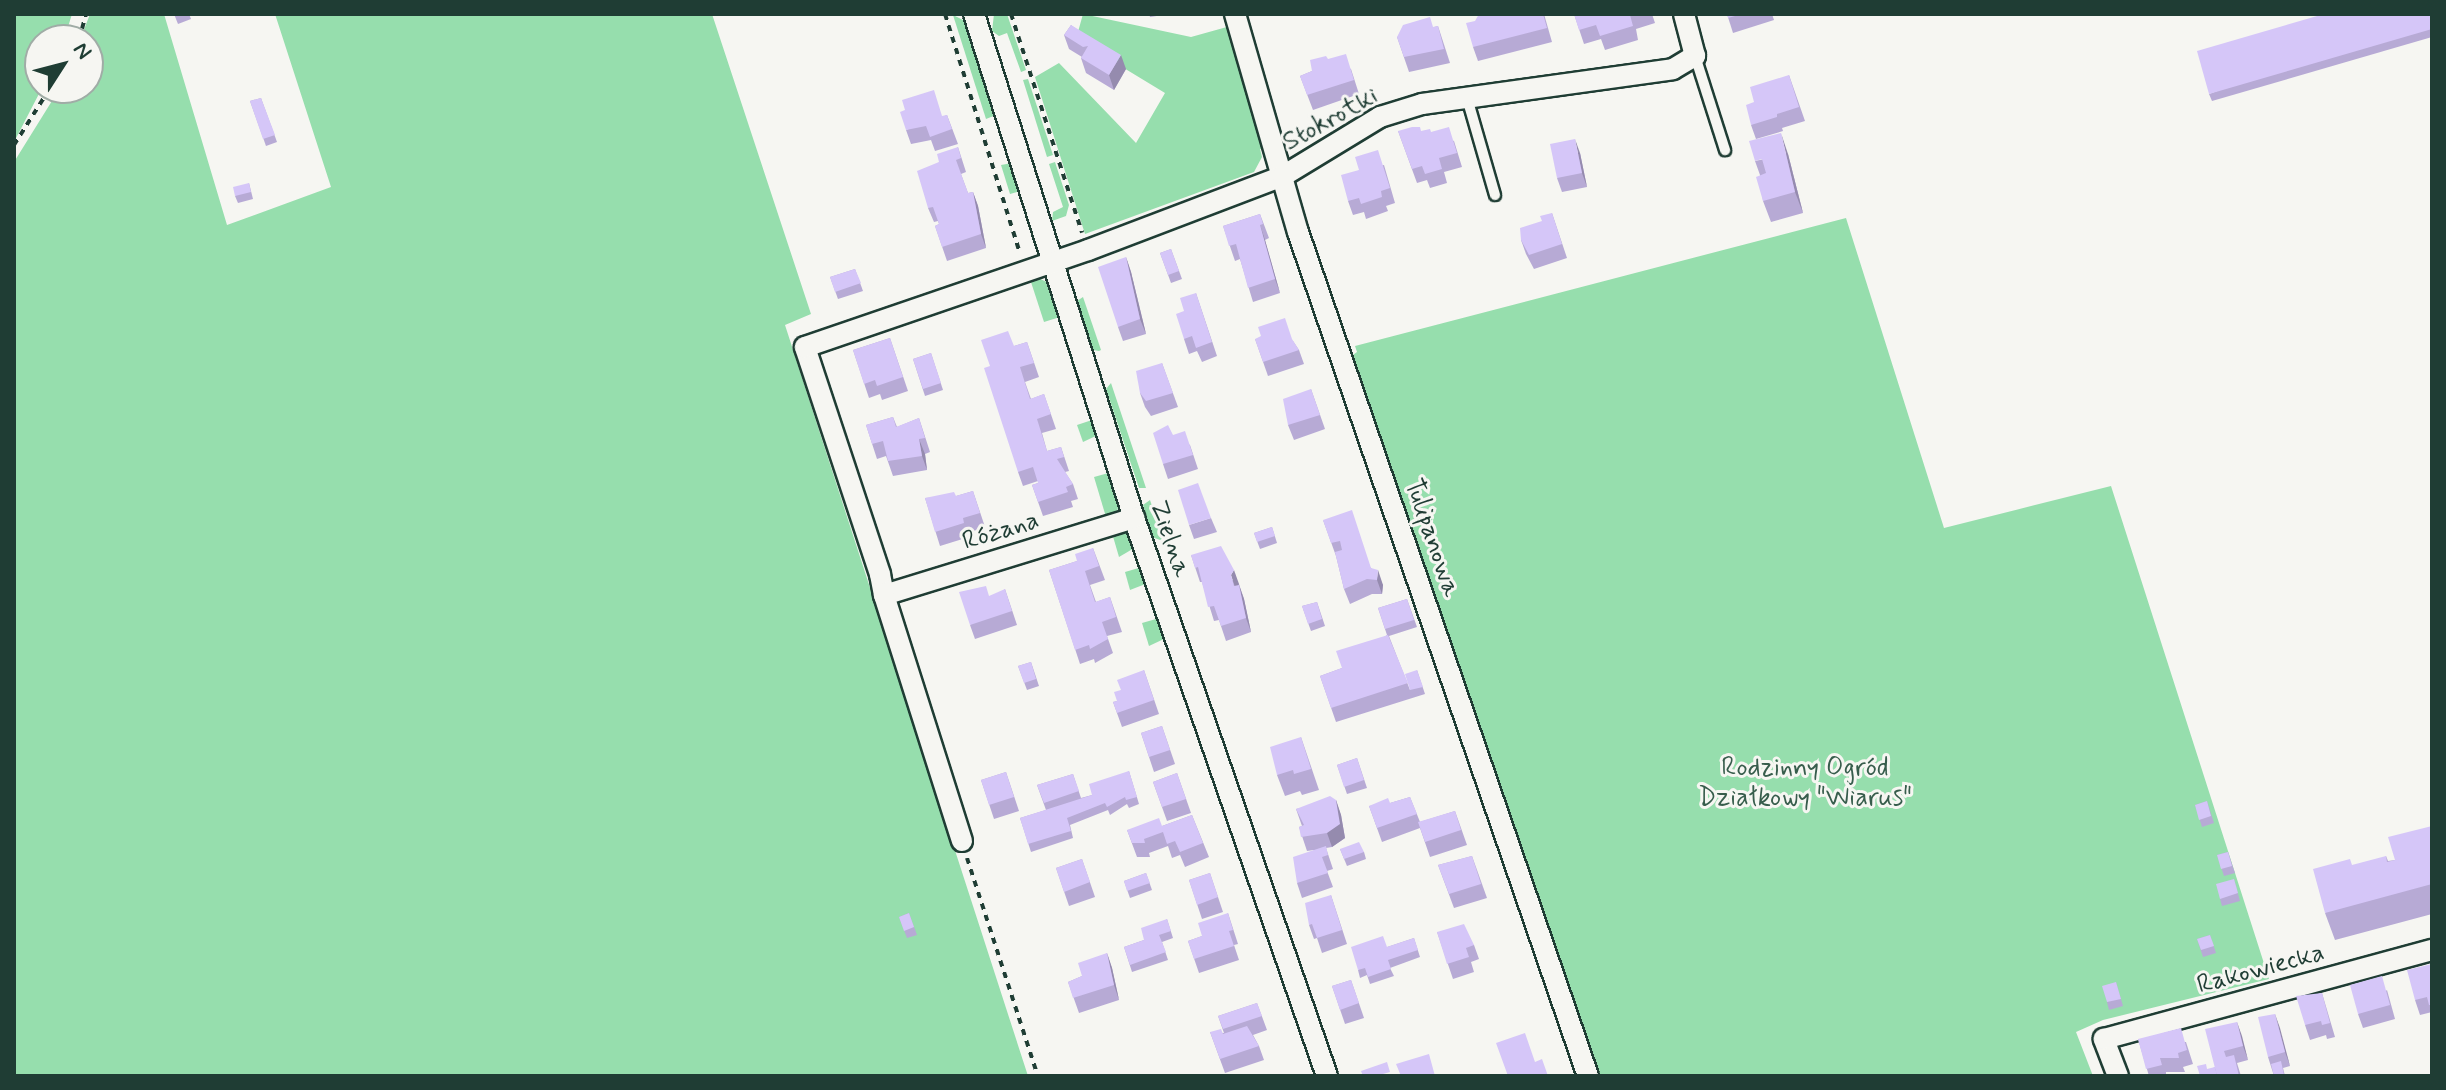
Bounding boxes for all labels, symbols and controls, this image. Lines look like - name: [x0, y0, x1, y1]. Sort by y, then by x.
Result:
- north arrow: [24, 24, 104, 104]
- text: N: [66, 37, 97, 65]
- street label: Stokrotki: [1278, 81, 1384, 159]
- street label: Tulipanowa: [1396, 475, 1466, 601]
- street label: Zielna: [1141, 497, 1197, 581]
- street label: Różana: [959, 506, 1043, 558]
- park label: Rodzinny Ogród Działkowy "Wiarus": [1698, 753, 1912, 814]
- street label: Rakowiecka: [2194, 938, 2328, 1002]

